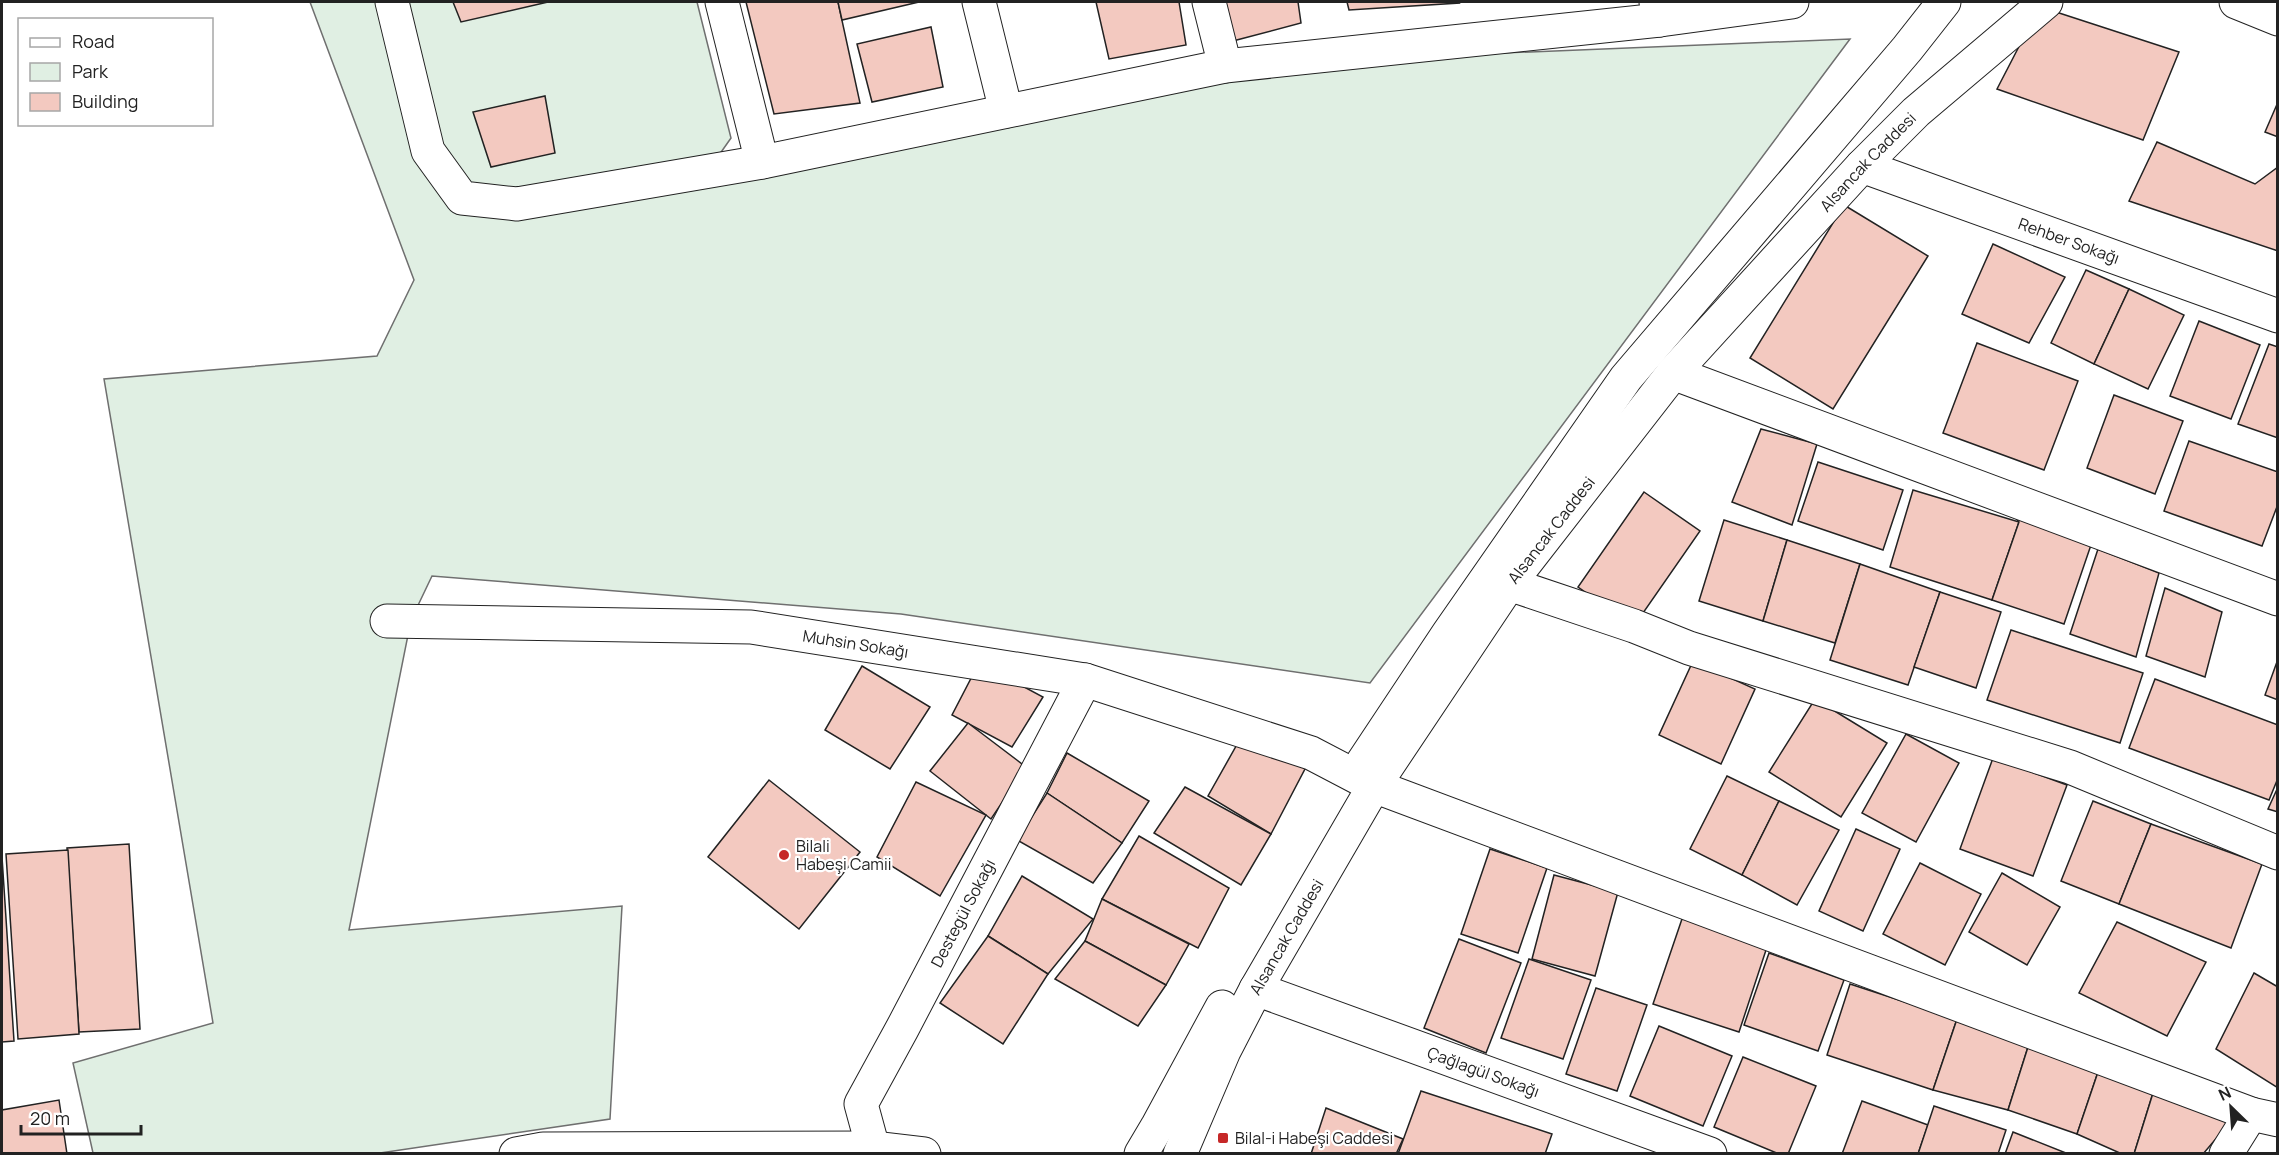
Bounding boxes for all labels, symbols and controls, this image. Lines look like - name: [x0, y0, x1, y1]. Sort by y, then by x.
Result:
- legend: [18, 18, 213, 126]
- text: Road: [72, 29, 115, 53]
- text: Park: [72, 59, 109, 83]
- text: Building: [72, 89, 138, 113]
- street label: Alsancak Caddesi: [1815, 107, 1921, 216]
- street label: Rehber Sokağı: [2015, 212, 2123, 269]
- street label: Alsancak Caddesi: [1502, 472, 1600, 588]
- street label: Muhsin Sokağı: [801, 624, 910, 663]
- place label: Bilali Habeşi Camii: [796, 835, 891, 875]
- marker: Bilali Habeşi Camii: [777, 848, 791, 862]
- street label: Destegül Sokağı: [925, 855, 1000, 971]
- street label: Alsancak Caddesi: [1244, 875, 1329, 999]
- street label: Çağlagül Sokağı: [1424, 1041, 1543, 1102]
- north arrow: [2201, 1077, 2261, 1137]
- text: N: [2215, 1081, 2235, 1106]
- scale bar: [21, 1098, 141, 1136]
- text: 20 m: [30, 1106, 70, 1130]
- place label: Bilal-i Habeşi Caddesi: [1235, 1127, 1393, 1149]
- marker: Bilal-i Habeşi Caddesi: [1216, 1131, 1230, 1145]

